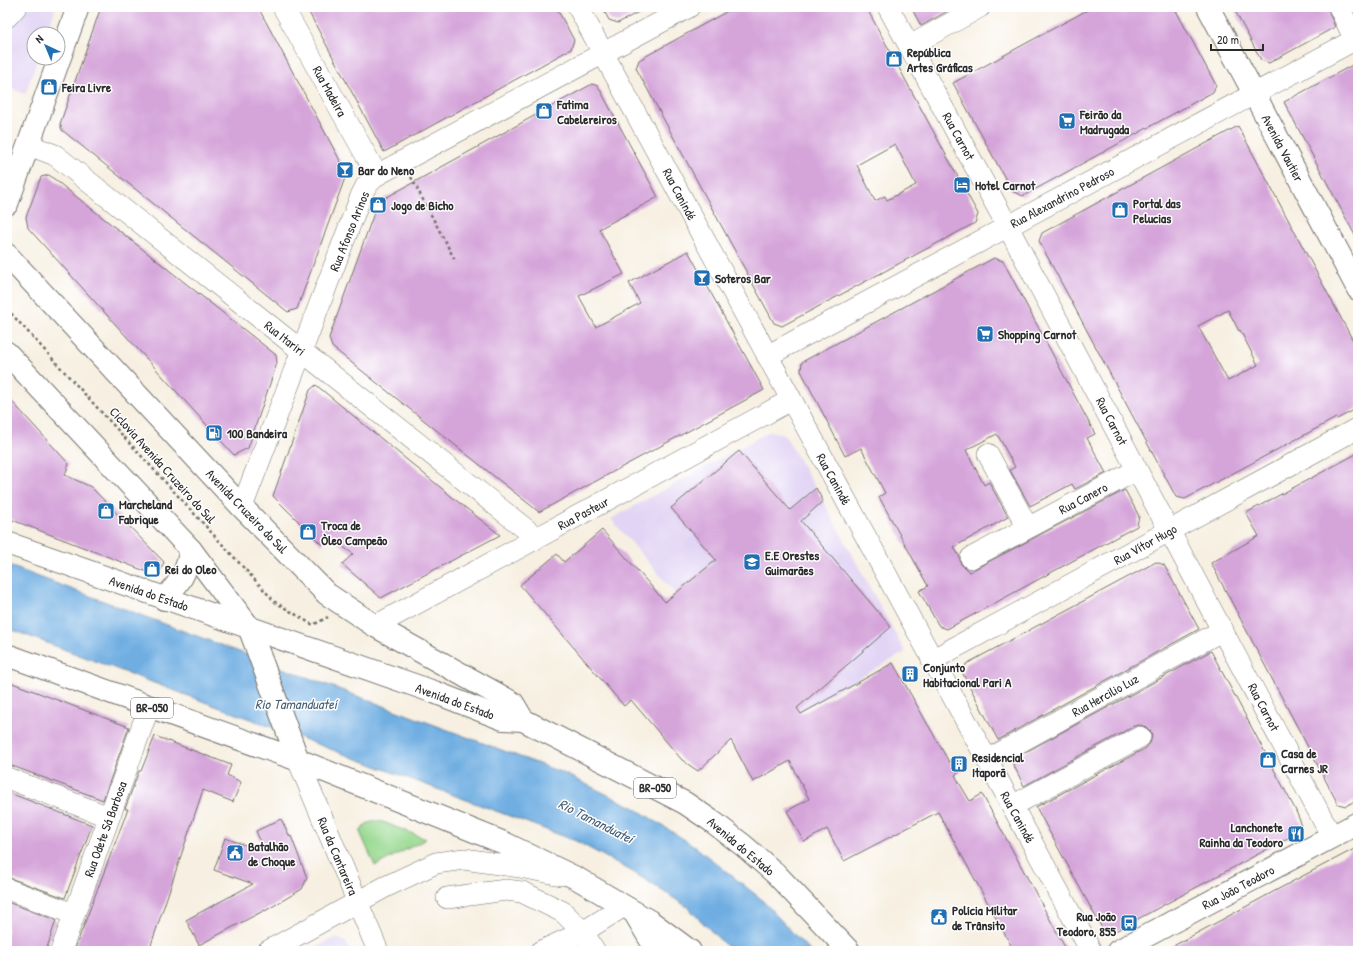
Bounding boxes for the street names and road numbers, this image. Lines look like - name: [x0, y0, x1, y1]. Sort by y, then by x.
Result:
- street label: Rua Madeira: [309, 62, 351, 120]
- street label: Rua Carnot: [939, 109, 980, 164]
- street label: Avenida Vautier: [1258, 111, 1308, 185]
- street label: Rua Alexandrino Pedroso: [1007, 162, 1117, 232]
- street label: Rua Canindé: [659, 165, 701, 223]
- street label: Rua Afonso Arinos: [325, 188, 373, 274]
- street label: Rua Itariri: [261, 316, 309, 360]
- street label: Rua Carnot: [1092, 394, 1132, 449]
- street label: Ciclovia Avenida Cruzeiro do Sul: [106, 403, 220, 527]
- street label: Rua Canindé: [812, 450, 856, 508]
- street label: Avenida Cruzeiro do Sul: [202, 465, 292, 557]
- street label: Rua Canero: [1056, 478, 1110, 518]
- street label: Rua Pasteur: [554, 492, 612, 534]
- street label: Rua Vítor Hugo: [1110, 519, 1180, 569]
- street label: Avenida do Estado: [107, 571, 191, 615]
- street label: Rua Hercilio Luz: [1068, 669, 1142, 721]
- street label: Avenida do Estado: [413, 678, 497, 724]
- street label: Rua Carnot: [1244, 680, 1284, 735]
- road number: BR-050: [131, 698, 173, 718]
- road number: BR-050: [634, 778, 676, 798]
- street label: Rua Odete Sá Barbosa: [79, 779, 131, 879]
- street label: Rua Canindé: [996, 788, 1040, 846]
- street label: Avenida do Estado: [704, 813, 778, 879]
- street label: Rua da Cantareira: [313, 814, 363, 898]
- street label: Rua João Teodoro: [1199, 860, 1277, 914]

